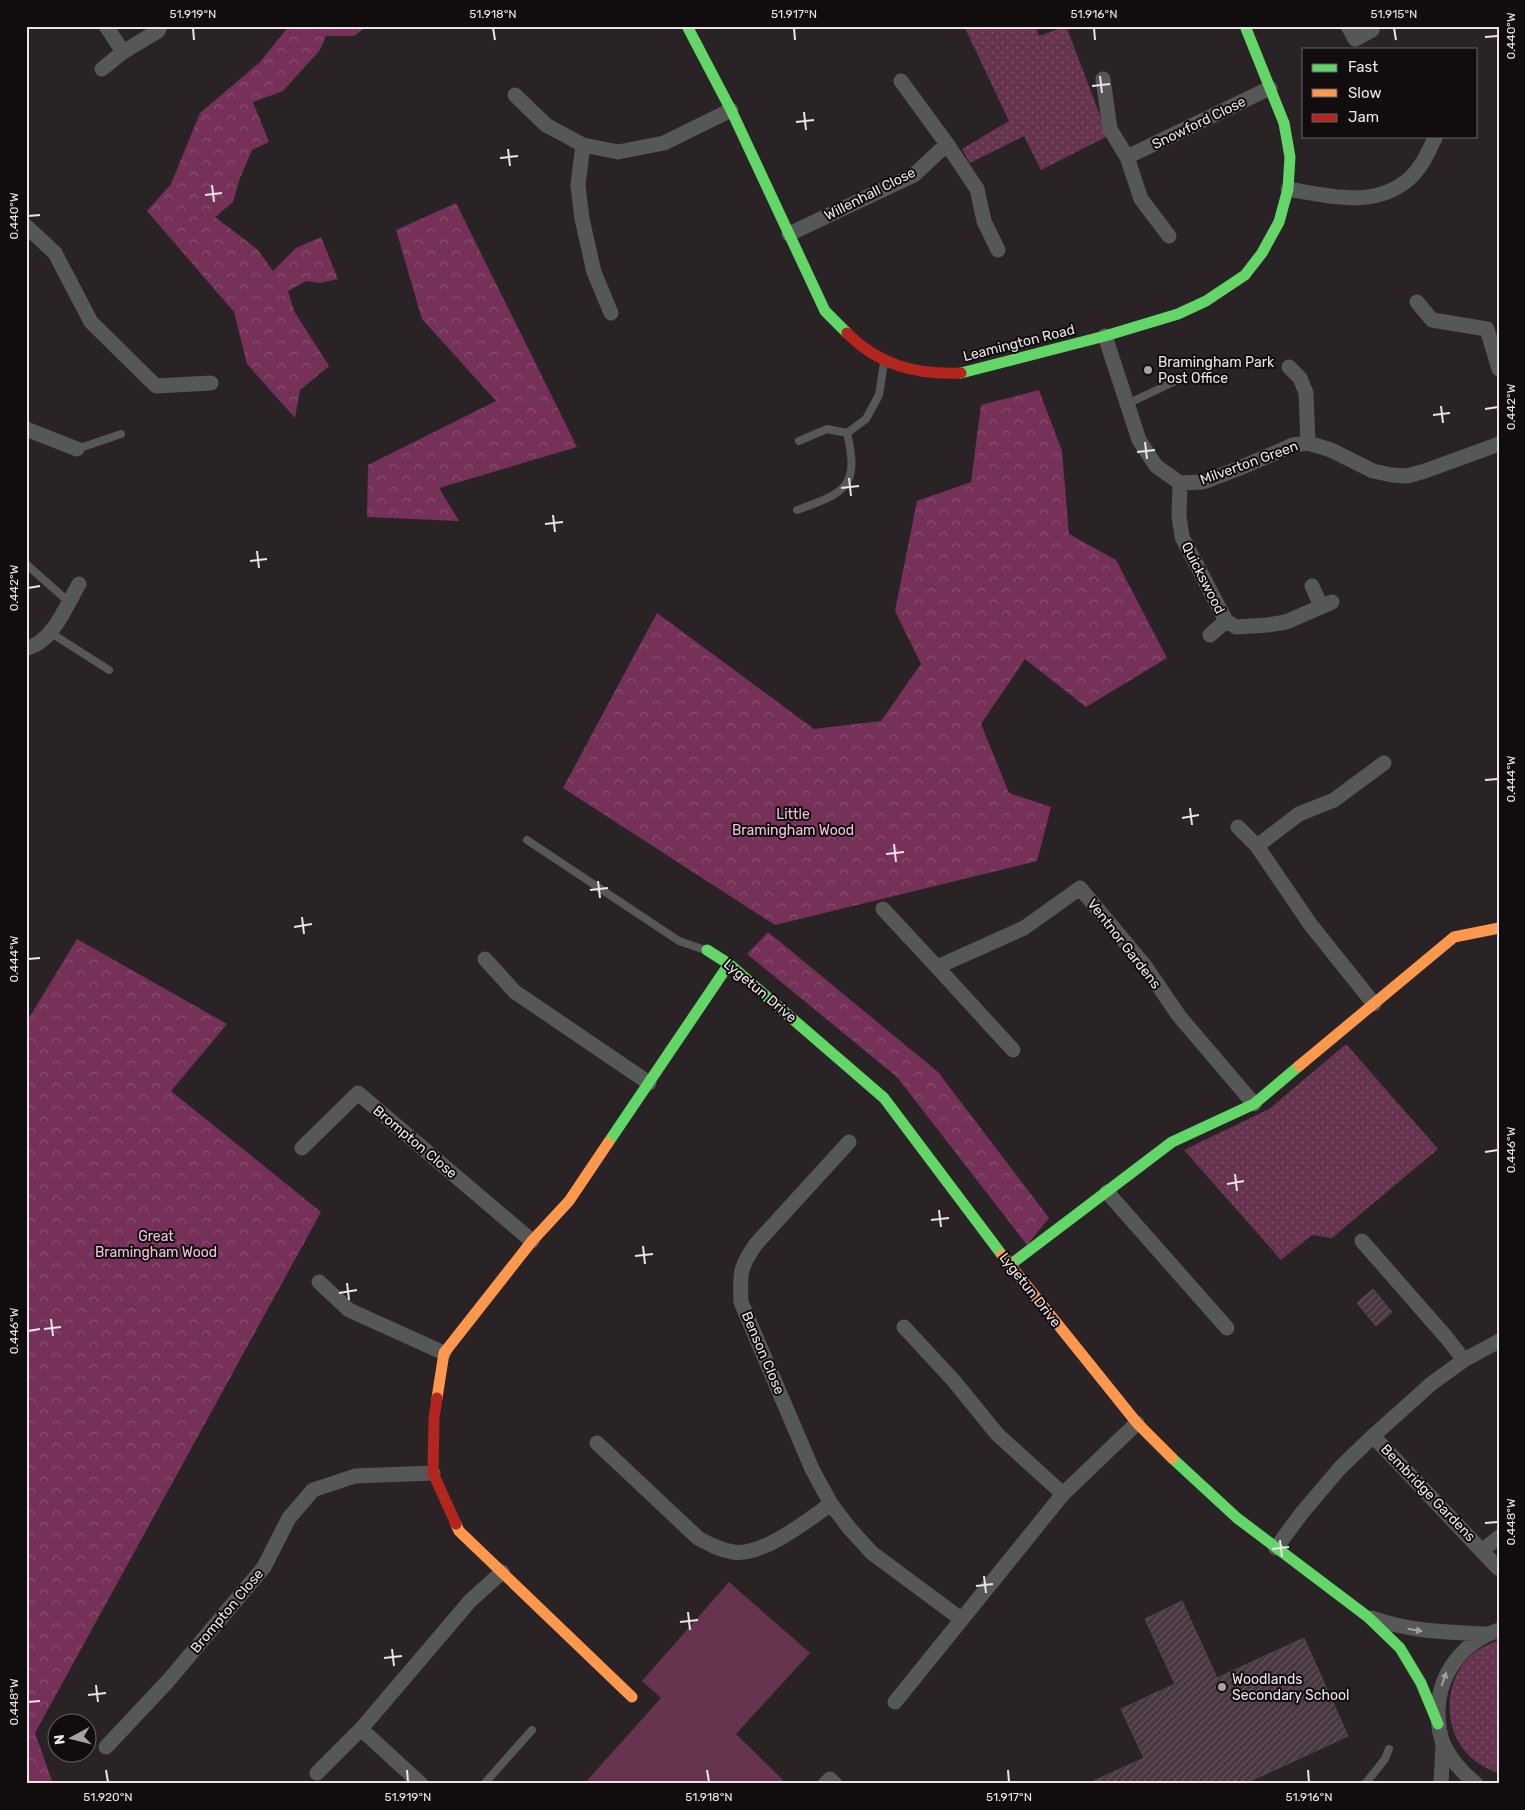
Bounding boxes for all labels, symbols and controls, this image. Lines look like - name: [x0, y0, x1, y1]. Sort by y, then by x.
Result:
- text: 51.919°N: [170, 7, 216, 21]
- text: 51.918°N: [469, 7, 517, 21]
- text: 51.917°N: [771, 7, 817, 21]
- text: 51.916°N: [1070, 7, 1118, 21]
- text: 51.915°N: [1371, 7, 1417, 21]
- text: 0.440°W: [1504, 12, 1518, 60]
- legend: [1302, 48, 1478, 138]
- text: Fast: [1348, 58, 1378, 76]
- text: Slow: [1348, 84, 1381, 102]
- street label: Snowford Close: [1149, 93, 1249, 153]
- text: Jam: [1348, 108, 1379, 126]
- street label: Willenhall Close: [822, 164, 919, 224]
- text: 0.440°W: [7, 192, 21, 240]
- street label: Leamington Road: [961, 321, 1077, 365]
- place label: Bramingham Park Post Office: [1158, 354, 1275, 387]
- marker: Bramingham Park Post Office: [1142, 364, 1154, 376]
- text: 0.442°W: [1504, 383, 1518, 430]
- street label: Milverton Green: [1198, 437, 1300, 489]
- street label: Quickswood: [1178, 539, 1228, 617]
- text: 0.442°W: [7, 564, 21, 611]
- text: 0.444°W: [1504, 755, 1518, 802]
- park label: Little Bramingham Wood: [732, 806, 854, 839]
- street label: Ventnor Gardens: [1084, 896, 1164, 992]
- text: 0.444°W: [7, 935, 21, 982]
- street label: Lygetun Drive: [720, 956, 800, 1026]
- street label: Brompton Close: [370, 1102, 461, 1182]
- text: 0.446°W: [1504, 1126, 1518, 1173]
- park label: Great Bramingham Wood: [95, 1228, 217, 1261]
- street label: Lygetun Drive: [996, 1249, 1064, 1331]
- text: 0.446°W: [7, 1307, 21, 1354]
- street label: Benson Close: [738, 1309, 788, 1397]
- street label: Bembridge Gardens: [1377, 1441, 1479, 1545]
- text: 0.448°W: [1504, 1498, 1518, 1546]
- street label: Brompton Close: [187, 1565, 267, 1656]
- one-way arrow: [1407, 1626, 1423, 1634]
- place label: Woodlands Secondary School: [1232, 1671, 1349, 1704]
- one-way arrow: [1440, 1671, 1448, 1686]
- text: 0.448°W: [7, 1678, 21, 1726]
- marker: Woodlands Secondary School: [1216, 1681, 1228, 1693]
- north arrow: [48, 1712, 98, 1762]
- text: N: [51, 1733, 69, 1746]
- text: 51.920°N: [83, 1790, 133, 1804]
- text: 51.919°N: [385, 1790, 431, 1804]
- text: 51.918°N: [685, 1790, 733, 1804]
- text: 51.917°N: [986, 1790, 1032, 1804]
- text: 51.916°N: [1285, 1790, 1333, 1804]

